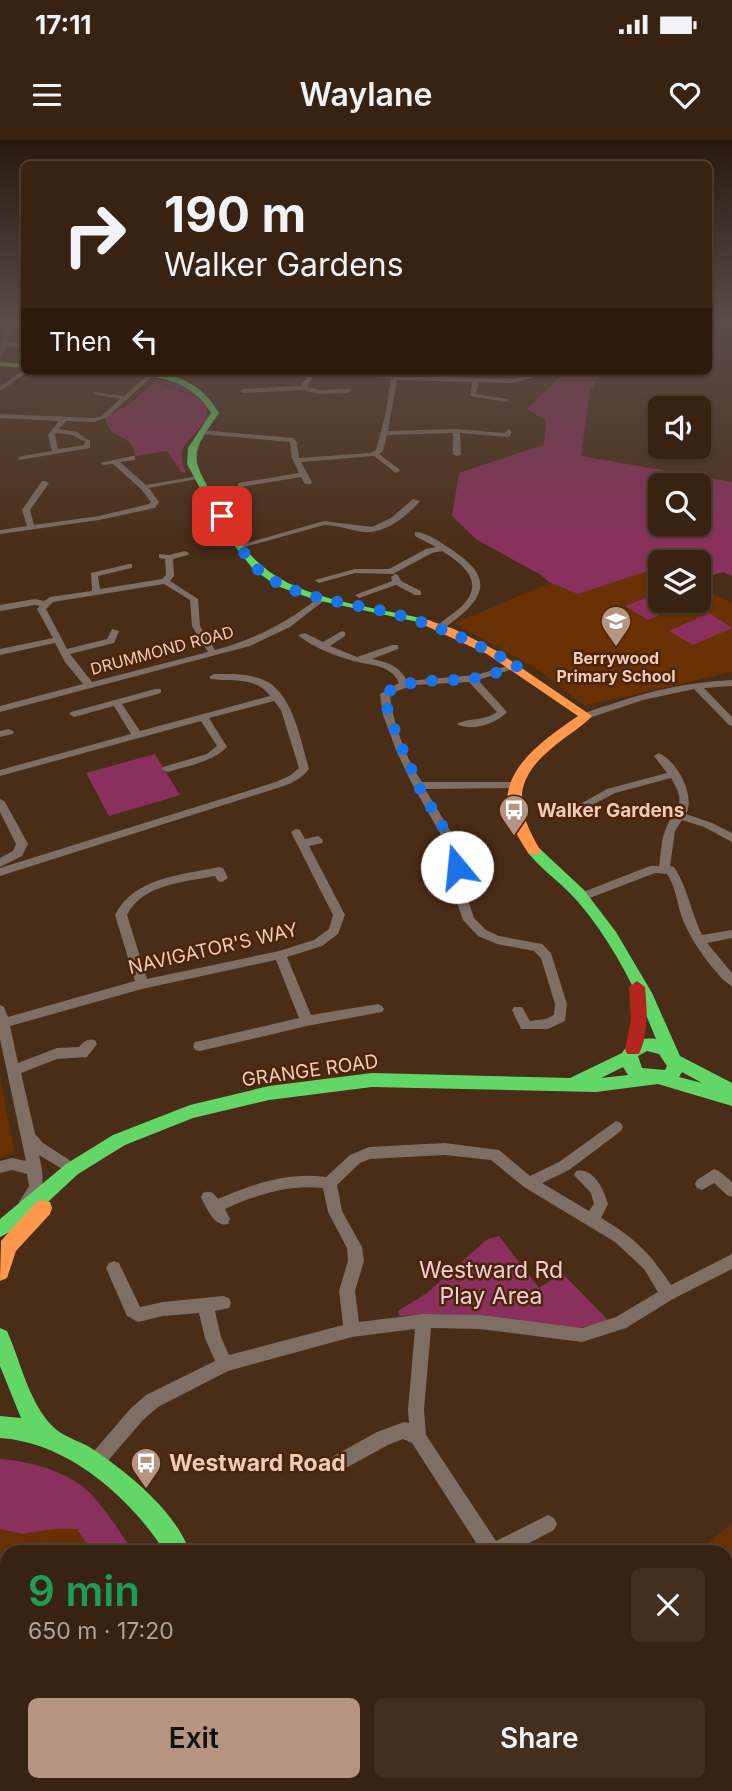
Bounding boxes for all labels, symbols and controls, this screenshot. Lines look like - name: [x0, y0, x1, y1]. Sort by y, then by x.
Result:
- text: 17:11: [35, 9, 92, 40]
- text: Waylane: [300, 75, 432, 114]
- icon: menu: [28, 76, 66, 114]
- icon: heart: [666, 76, 704, 114]
- text: 190 m: [164, 185, 306, 244]
- icon: right: [49, 189, 140, 280]
- text: Walker Gardens: [164, 245, 404, 284]
- icon: left: [126, 322, 164, 360]
- text: Then: [49, 326, 112, 357]
- map controls: [648, 396, 711, 613]
- button: sound: [648, 396, 711, 459]
- button: search: [648, 473, 711, 536]
- pin: [192, 486, 252, 546]
- icon: arrive: [203, 497, 241, 535]
- button: layers: [648, 550, 711, 613]
- school or university icon: Berrywood Primary School: [599, 604, 633, 648]
- street label: DRUMMOND ROAD: [88, 621, 236, 679]
- place label: Berrywood Primary School: [556, 648, 676, 686]
- bus stop icon: Walker Gardens: [497, 793, 531, 837]
- place label: Walker Gardens: [537, 799, 684, 822]
- position arrow: [420, 830, 494, 904]
- street label: NAVIGATOR'S WAY: [126, 918, 300, 979]
- street label: GRANGE ROAD: [240, 1050, 380, 1091]
- park label: Westward Rd Play Area: [419, 1256, 563, 1310]
- bus stop icon: Westward Road: [129, 1446, 163, 1490]
- place label: Westward Road: [169, 1449, 346, 1477]
- text: 9 min: [28, 1565, 140, 1616]
- button: close: [631, 1568, 705, 1642]
- text: 650 m · 17:20: [28, 1617, 174, 1645]
- button: Exit: [28, 1698, 360, 1778]
- button: Share: [374, 1698, 705, 1778]

